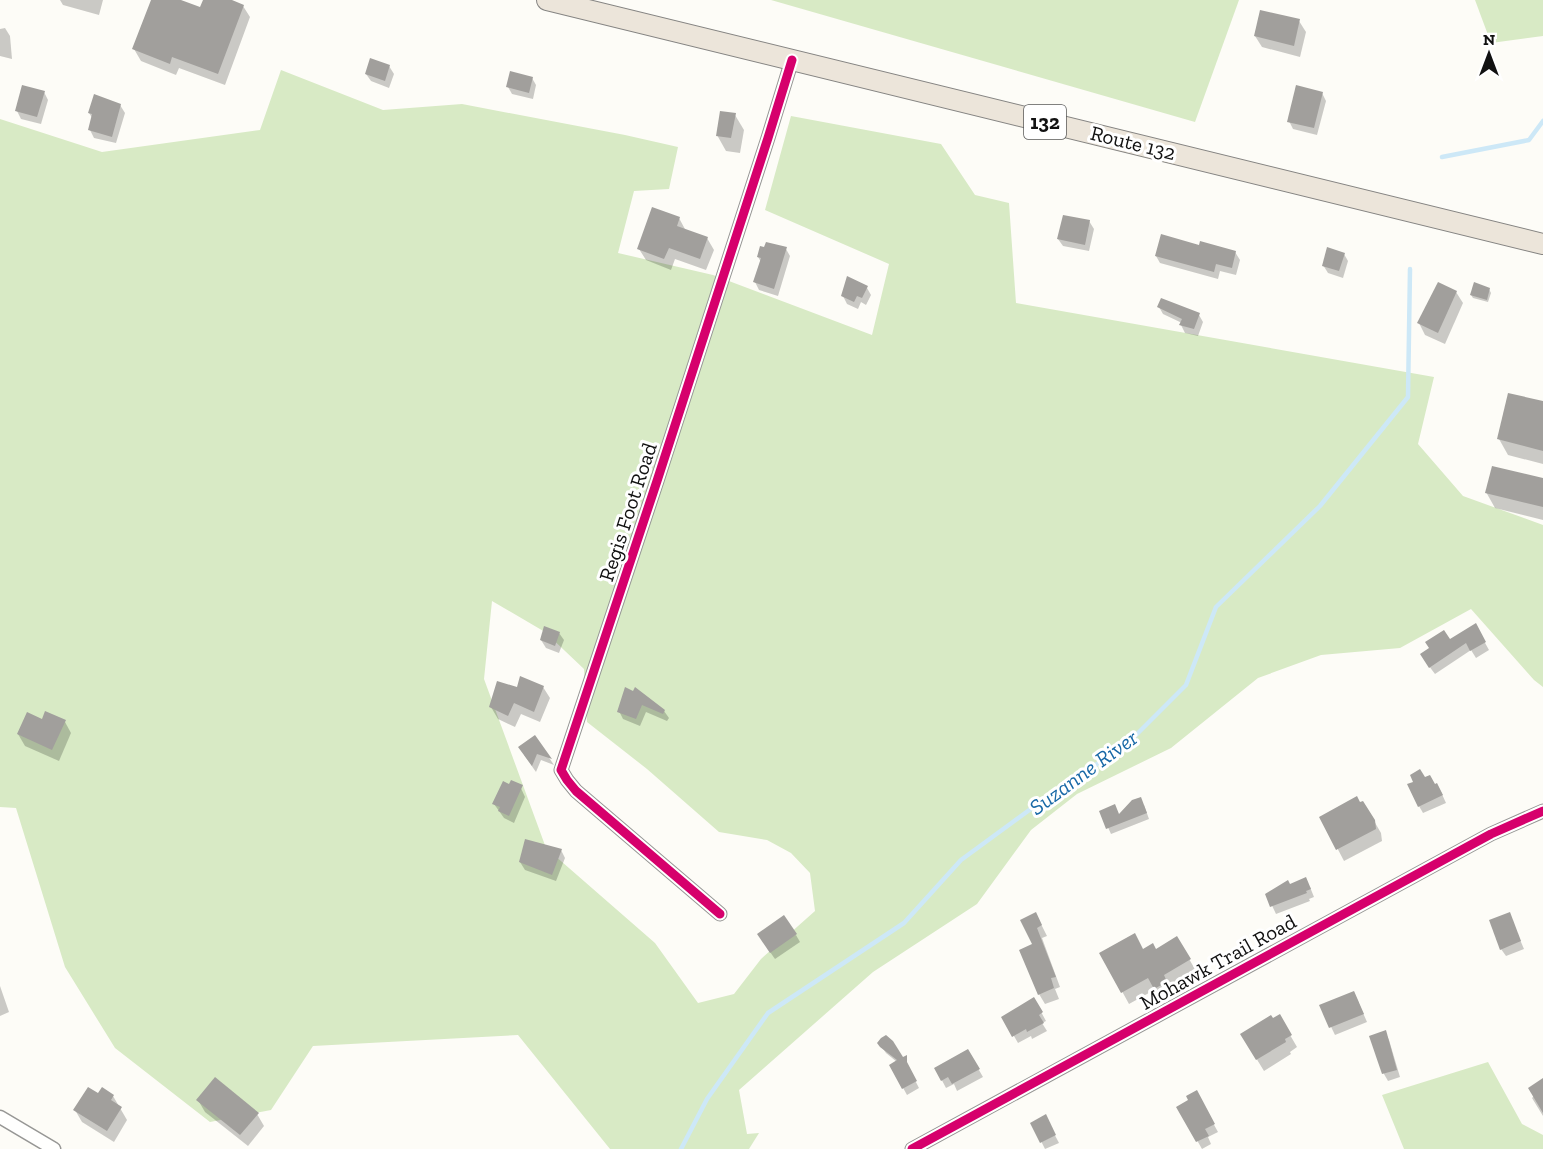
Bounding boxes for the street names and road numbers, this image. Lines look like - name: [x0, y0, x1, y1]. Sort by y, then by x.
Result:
- road number: 132: [1024, 105, 1066, 139]
- street label: Route 132: [1088, 120, 1178, 165]
- street label: Regis Foot Road: [593, 439, 662, 584]
- street label: Mohawk Trail Road: [1135, 908, 1301, 1015]

